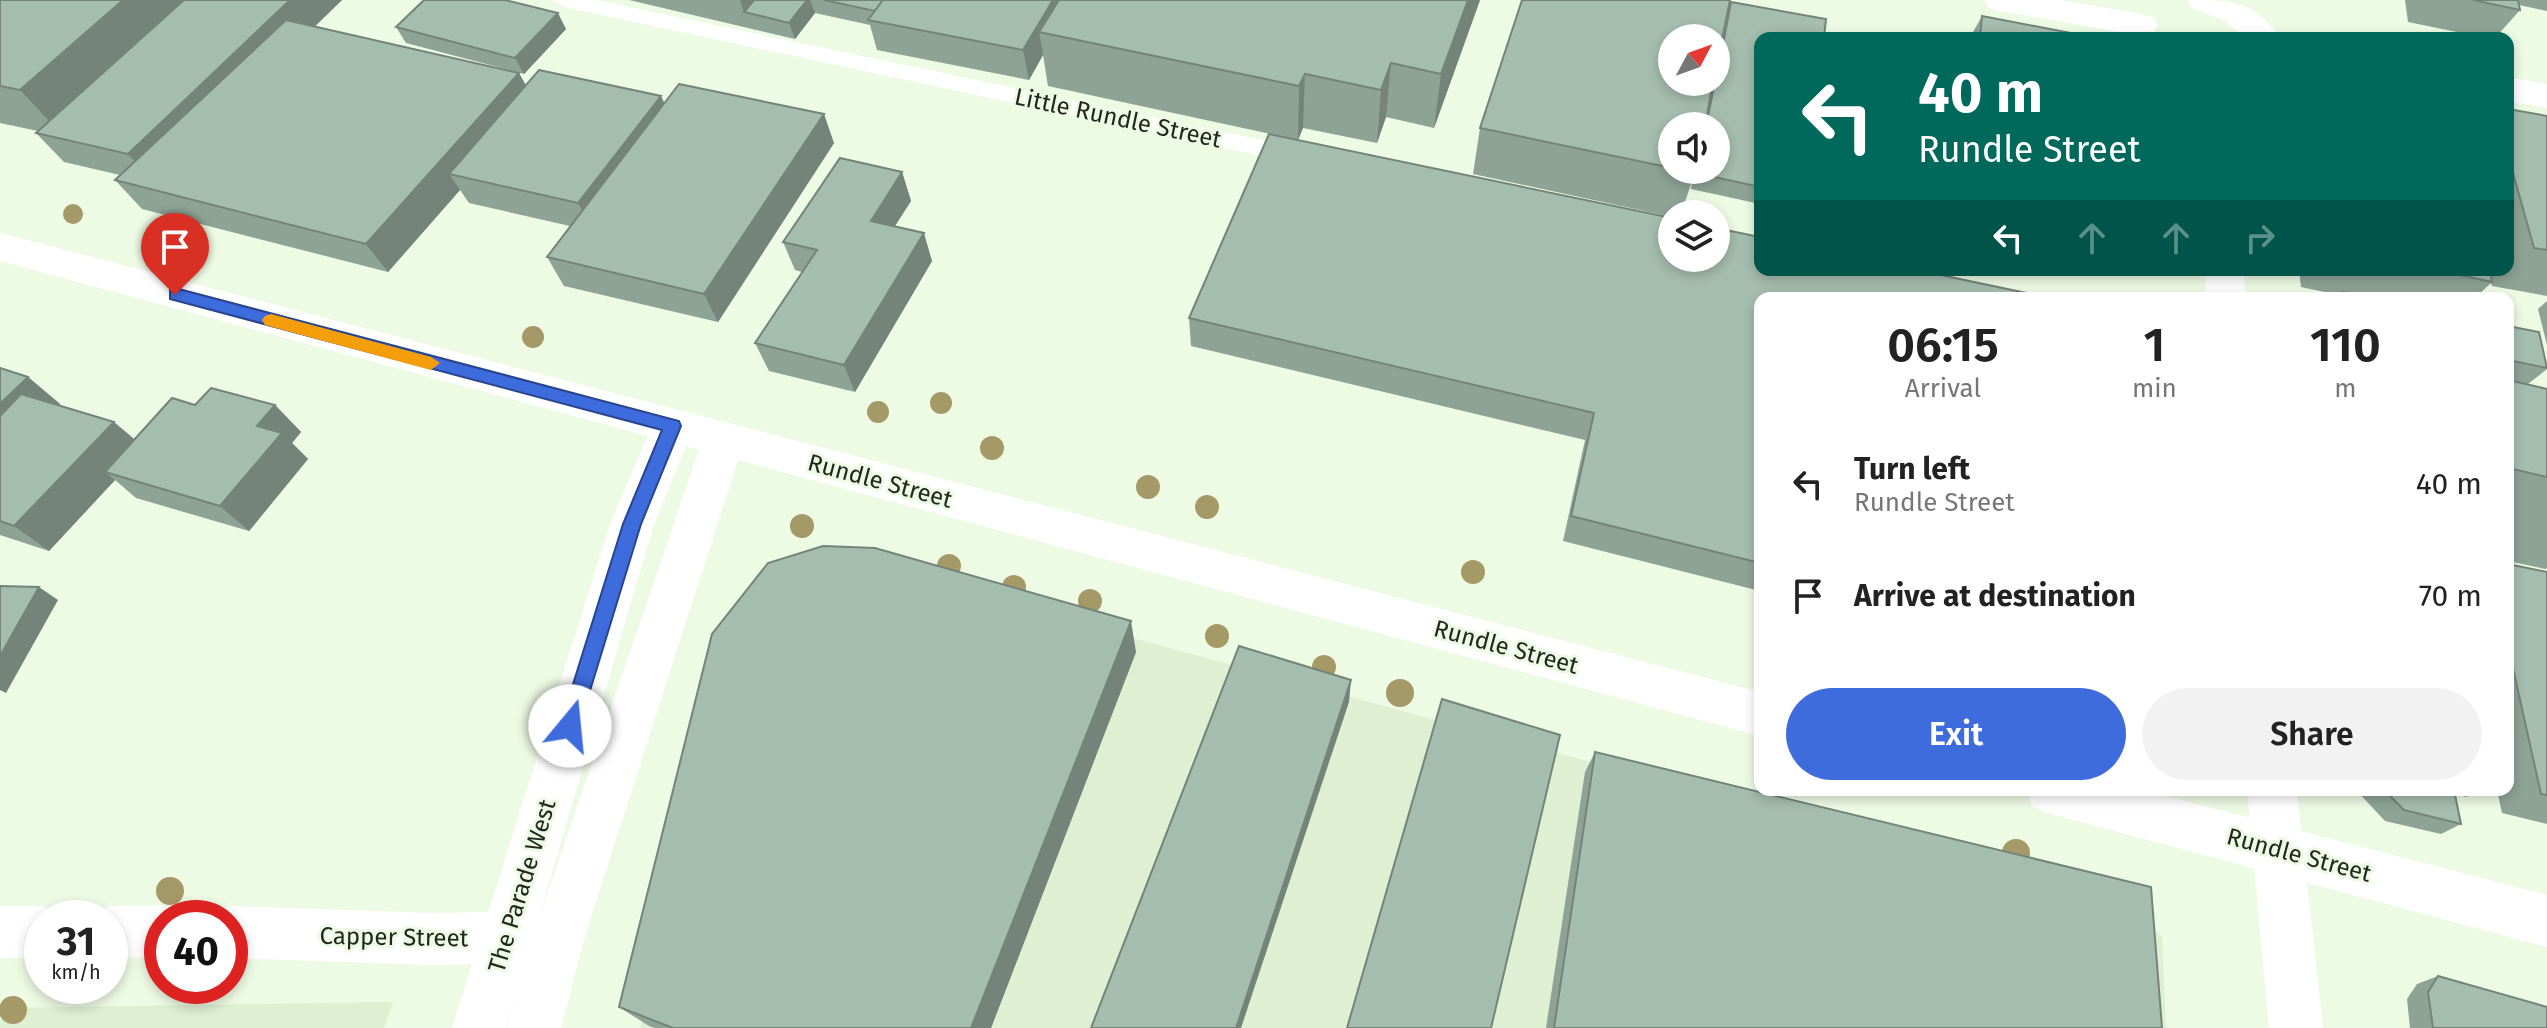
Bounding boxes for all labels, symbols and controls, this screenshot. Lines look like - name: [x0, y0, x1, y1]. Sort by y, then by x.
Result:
- north arrow: [1658, 24, 1730, 96]
- map controls: [1658, 24, 1730, 272]
- text: 40 m: [1918, 60, 2043, 127]
- icon: left: [1786, 64, 1890, 168]
- street label: Little Rundle Street: [1012, 82, 1224, 154]
- button: sound: [1658, 112, 1730, 184]
- text: Rundle Street: [1918, 128, 2141, 172]
- button: layers: [1658, 200, 1730, 272]
- pin: [141, 213, 209, 295]
- icon: left: [1986, 216, 2030, 260]
- icon: ahead: [2070, 216, 2114, 260]
- icon: ahead: [2154, 216, 2198, 260]
- icon: right: [2238, 216, 2282, 260]
- icon: arrive: [153, 225, 197, 269]
- text: 06:15: [1887, 316, 1999, 374]
- text: 1: [2143, 316, 2165, 374]
- text: 110: [2310, 316, 2381, 374]
- text: Arrival: [1905, 373, 1981, 404]
- text: min: [2132, 373, 2177, 404]
- text: m: [2334, 373, 2357, 404]
- street label: Rundle Street: [805, 448, 956, 514]
- text: Turn left: [1854, 451, 1970, 487]
- icon: left: [1786, 462, 1830, 506]
- text: 40 m: [2416, 466, 2482, 502]
- text: Rundle Street: [1854, 487, 2015, 518]
- icon: arrive: [1786, 574, 1830, 618]
- text: Arrive at destination: [1854, 578, 2136, 614]
- text: 70 m: [2419, 578, 2482, 614]
- street label: Rundle Street: [1431, 614, 1582, 680]
- position arrow: [528, 684, 612, 768]
- button: Exit: [1786, 688, 2126, 780]
- button: Share: [2142, 688, 2482, 780]
- street label: The Parade West: [482, 796, 562, 976]
- street label: Rundle Street: [2224, 822, 2375, 888]
- speed limit sign: 40: [144, 900, 248, 1004]
- text: 31: [57, 918, 95, 966]
- street label: Capper Street: [319, 922, 469, 952]
- text: km/h: [51, 960, 101, 984]

